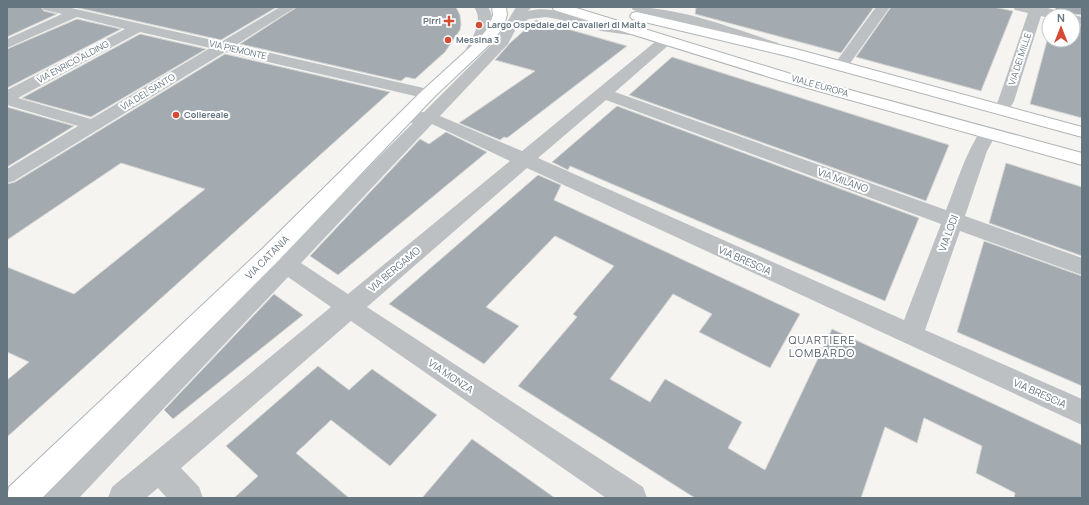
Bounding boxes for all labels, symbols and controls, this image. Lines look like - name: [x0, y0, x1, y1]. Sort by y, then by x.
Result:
- north arrow: [1041, 8, 1081, 48]
- text: N: [1057, 10, 1065, 25]
- place label: Pirri: [423, 14, 441, 27]
- marker: Pirri: [444, 16, 454, 26]
- place label: Largo Ospedale dei Cavalieri di Malta: [487, 18, 646, 31]
- marker: Largo Ospedale dei Cavalieri di Malta: [474, 20, 484, 30]
- street label: VIA DEI MILLE: [1005, 31, 1034, 87]
- place label: Messina 3: [456, 33, 499, 46]
- marker: Messina 3: [443, 35, 453, 45]
- street label: VIA ENRICO ALDING: [34, 37, 112, 86]
- street label: VIA PIEMONTE: [208, 37, 268, 62]
- street label: VIA DEL SANTO: [118, 70, 178, 113]
- street label: VIALE EUROPA: [790, 71, 851, 100]
- place label: Collereale: [184, 108, 229, 121]
- marker: Collereale: [171, 110, 181, 120]
- street label: VIA MILANO: [816, 164, 870, 196]
- street label: VIA LODI: [935, 213, 961, 253]
- street label: VIA CATANIA: [242, 231, 293, 282]
- street label: VIA BRESCIA: [716, 242, 774, 278]
- street label: VIA BERGAMO: [365, 243, 423, 295]
- district label: QUARTIERE LOMBARDO: [789, 332, 855, 360]
- street label: VIA MONZA: [426, 356, 477, 397]
- street label: VIA BRESCIA: [1011, 375, 1069, 411]

